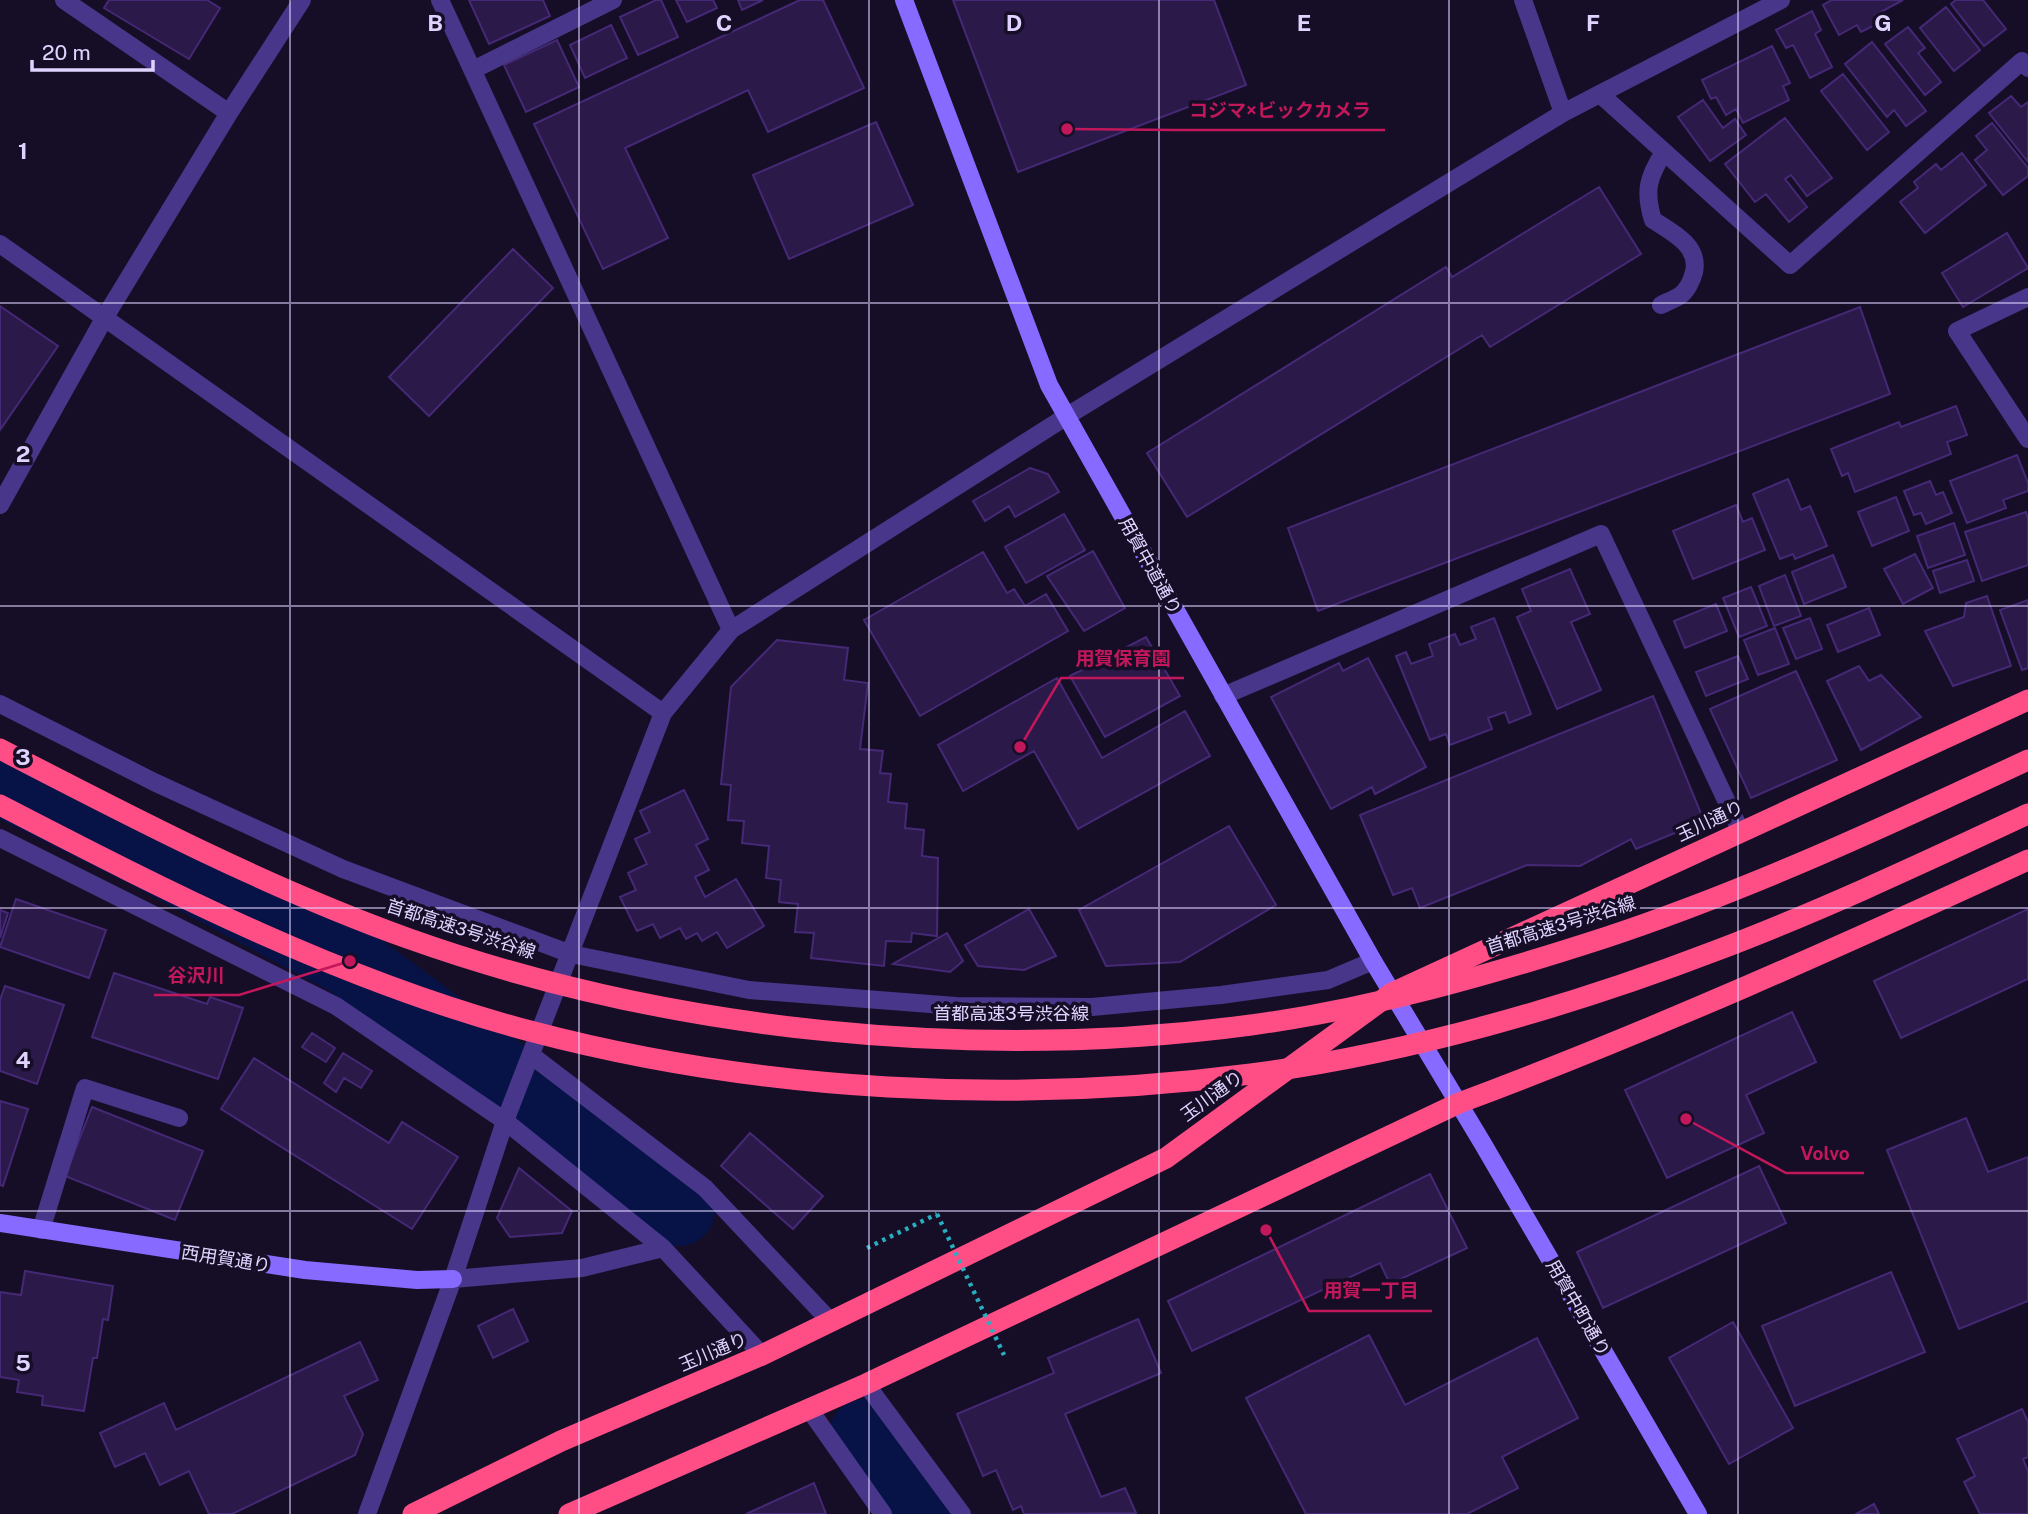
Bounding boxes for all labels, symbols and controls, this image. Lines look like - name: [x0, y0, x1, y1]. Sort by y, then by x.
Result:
- text: B: [427, 9, 443, 36]
- text: C: [716, 9, 732, 36]
- text: D: [1006, 9, 1022, 36]
- text: E: [1297, 9, 1311, 36]
- text: F: [1586, 9, 1600, 36]
- text: G: [1874, 9, 1892, 36]
- scale bar: [32, 28, 152, 72]
- text: 20 m: [42, 40, 91, 65]
- callout: コジマ×ビックカメラ: [1175, 90, 1385, 130]
- text: コジマ×ビックカメラ: [1189, 99, 1371, 121]
- text: 1: [18, 137, 28, 164]
- text: 2: [16, 440, 30, 467]
- street label: 用賀中道通り: [1115, 513, 1186, 618]
- callout: 用賀保育園: [1061, 638, 1184, 678]
- text: 用賀保育園: [1075, 647, 1171, 669]
- text: 3: [15, 743, 31, 770]
- street label: 玉川通り: [1673, 796, 1747, 845]
- street label: 首都高速3号渋谷線: [1484, 892, 1638, 957]
- street label: 首都高速3号渋谷線: [384, 895, 538, 963]
- callout: 谷沢川: [154, 955, 239, 995]
- text: 谷沢川: [167, 964, 225, 986]
- street label: 首都高速3号渋谷線: [933, 1003, 1089, 1024]
- text: 4: [15, 1046, 31, 1073]
- street label: 玉川通り: [1176, 1066, 1247, 1125]
- callout: Volvo: [1786, 1133, 1864, 1173]
- text: Volvo: [1800, 1142, 1850, 1164]
- street label: 西用賀通り: [180, 1241, 272, 1276]
- street label: 用賀中町通り: [1542, 1256, 1615, 1360]
- callout: 用賀一丁目: [1309, 1271, 1432, 1311]
- text: 用賀一丁目: [1323, 1279, 1419, 1301]
- street label: 玉川通り: [676, 1328, 750, 1375]
- text: 5: [15, 1349, 31, 1376]

